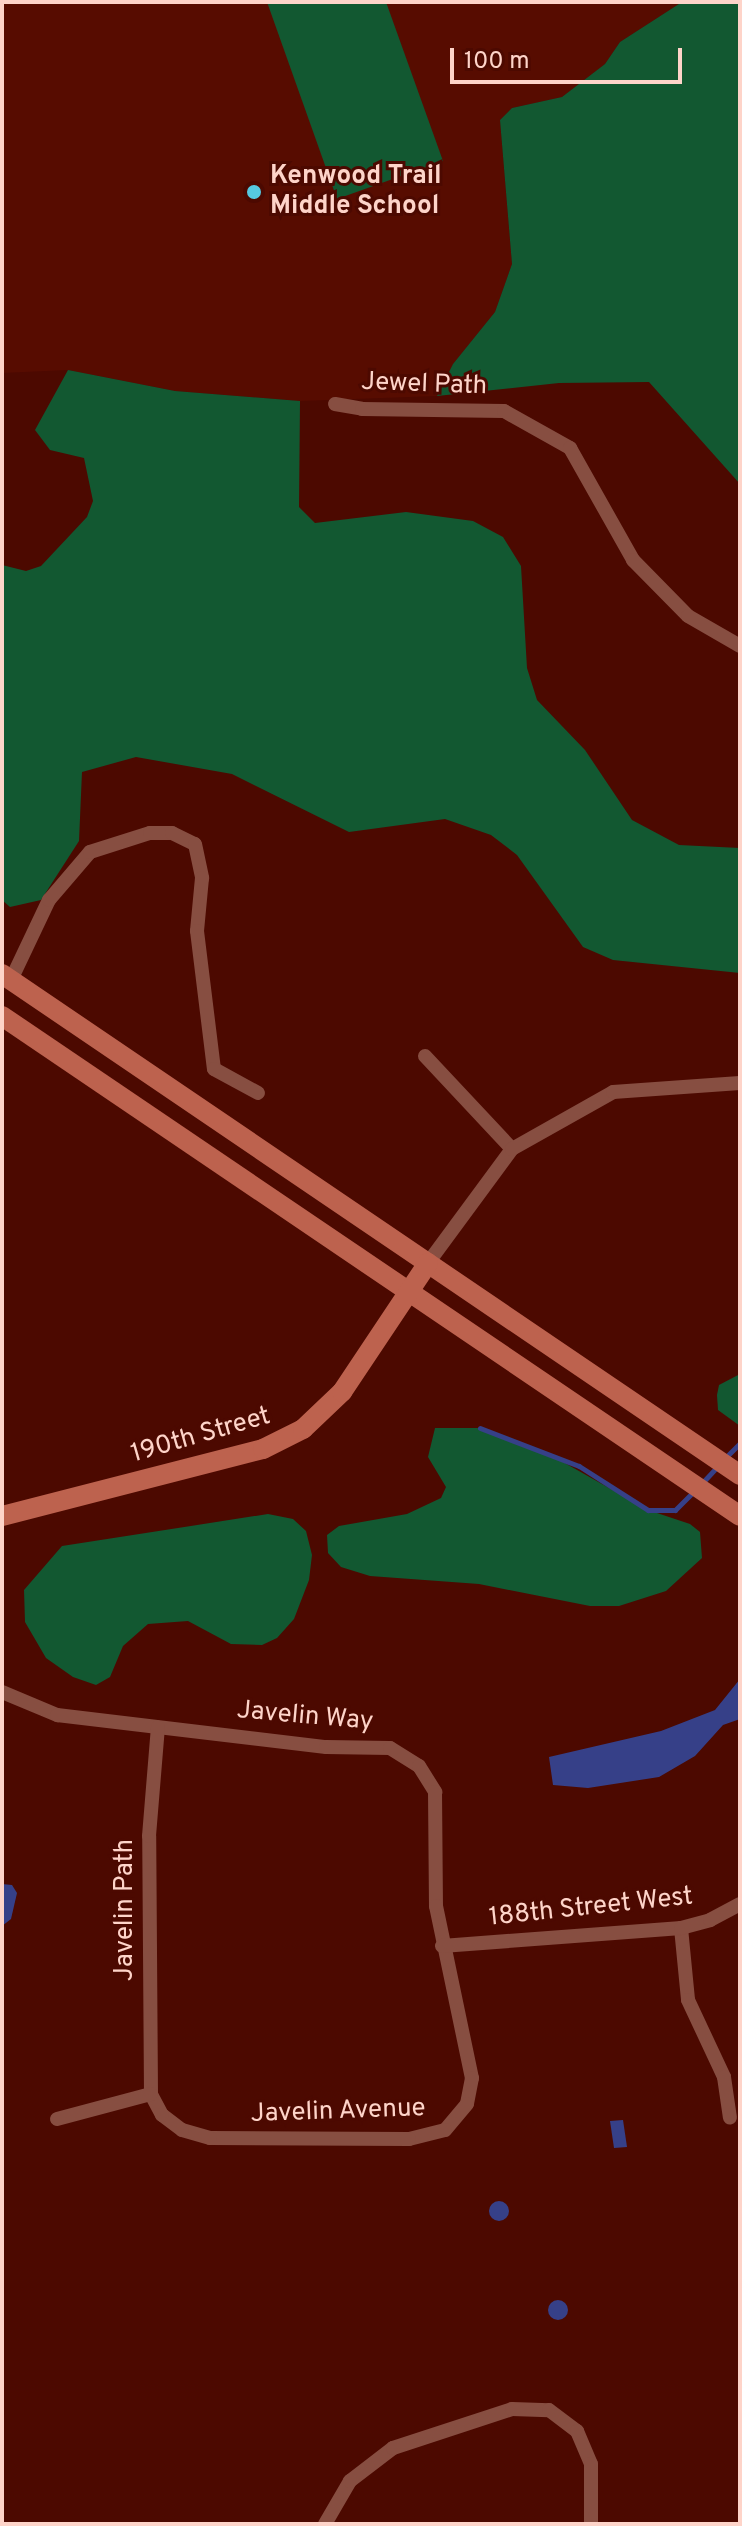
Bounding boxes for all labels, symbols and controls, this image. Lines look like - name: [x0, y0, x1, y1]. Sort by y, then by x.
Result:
- scale bar: [454, 32, 686, 82]
- text: 100 m: [464, 47, 530, 77]
- place label: Kenwood Trail Middle School: [270, 161, 442, 222]
- marker: Kenwood Trail Middle School: [245, 183, 263, 201]
- street label: Jewel Path: [360, 367, 488, 403]
- street label: 190th Street: [128, 1401, 274, 1471]
- street label: Javelin Way: [235, 1695, 375, 1739]
- street label: Javelin Path: [110, 1839, 142, 1981]
- street label: 188th Street West: [487, 1882, 695, 1934]
- street label: Javelin Avenue: [249, 2093, 427, 2131]

